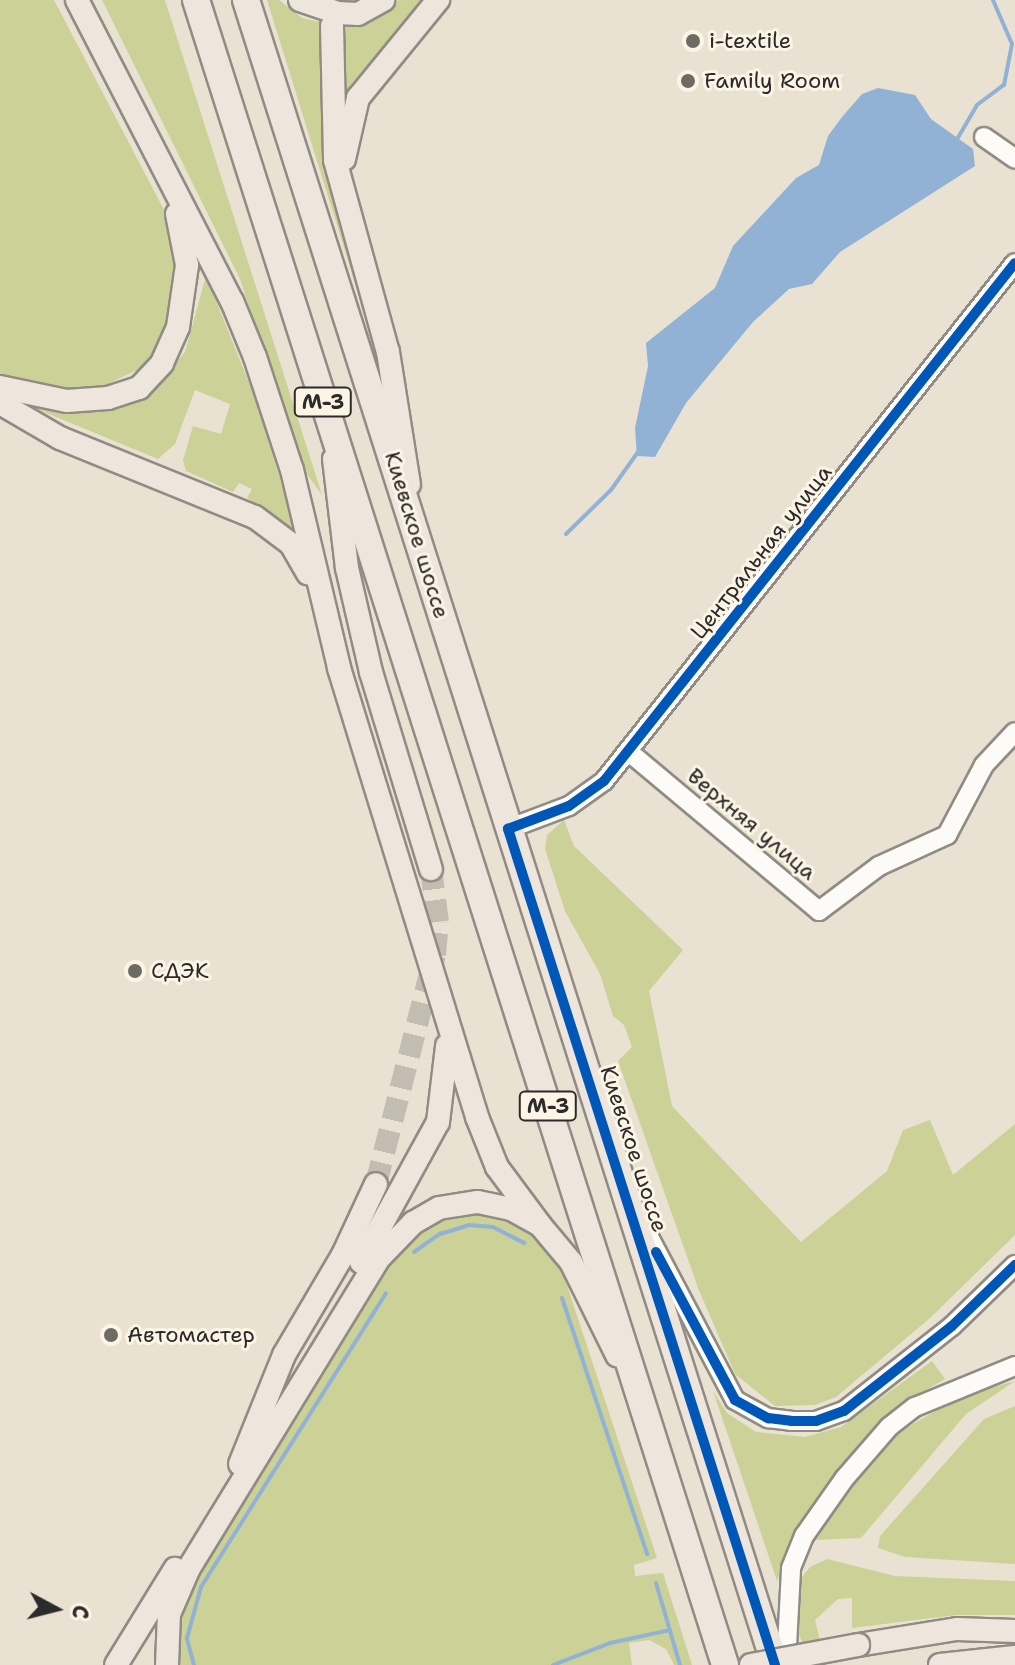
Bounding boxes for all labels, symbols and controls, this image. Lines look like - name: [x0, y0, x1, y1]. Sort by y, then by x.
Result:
- place label: i-textile: [709, 28, 791, 54]
- marker: i-textile: [684, 32, 702, 50]
- place label: Family Room: [704, 68, 840, 94]
- marker: Family Room: [679, 72, 697, 90]
- road number: М-3: [293, 386, 353, 418]
- street label: Киевское шоссе: [379, 448, 455, 622]
- street label: Центральная улица: [685, 460, 837, 644]
- street label: Верхняя улица: [682, 762, 822, 886]
- place label: СДЭК: [151, 958, 209, 984]
- marker: СДЭК: [126, 962, 144, 980]
- street label: Киевское шоссе: [595, 1063, 673, 1235]
- road number: М-3: [518, 1090, 578, 1122]
- place label: Автомастер: [127, 1322, 255, 1348]
- marker: Автомастер: [102, 1326, 120, 1344]
- north arrow: [16, 1569, 96, 1649]
- text: С: [65, 1604, 96, 1620]

